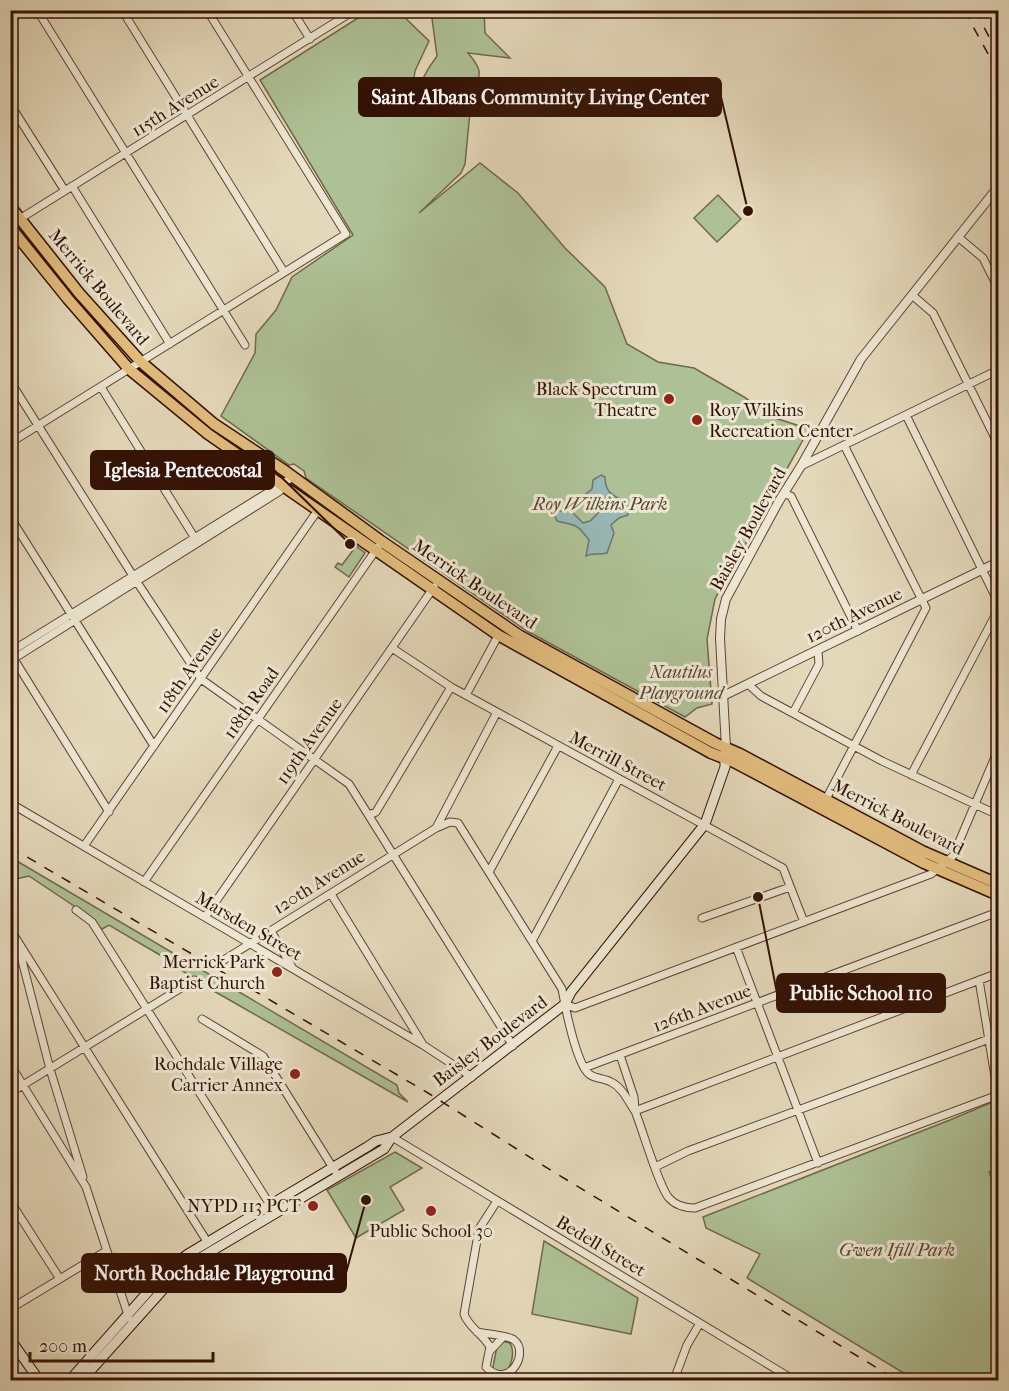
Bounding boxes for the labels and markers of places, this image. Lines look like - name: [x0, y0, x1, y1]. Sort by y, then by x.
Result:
- callout: Saint Albans Community Living Center: [359, 78, 721, 116]
- place label: Black Spectrum Theatre: [536, 379, 657, 421]
- marker: Black Spectrum Theatre: [662, 392, 676, 406]
- place label: Roy Wilkins Recreation Center: [709, 400, 853, 442]
- marker: Roy Wilkins Recreation Center: [690, 413, 704, 427]
- callout: Iglesia Pentecostal: [91, 451, 274, 489]
- place label: Merrick Park Baptist Church: [149, 952, 266, 994]
- marker: Merrick Park Baptist Church: [270, 965, 284, 979]
- callout: Public School 110: [777, 974, 945, 1012]
- place label: Rochdale Village Carrier Annex: [154, 1054, 284, 1096]
- marker: Rochdale Village Carrier Annex: [288, 1067, 302, 1081]
- place label: NYPD 113 PCT: [187, 1196, 302, 1217]
- marker: NYPD 113 PCT: [306, 1199, 320, 1213]
- marker: Public School 30: [424, 1204, 438, 1218]
- place label: Public School 30: [369, 1221, 493, 1242]
- callout: North Rochdale Playground: [82, 1254, 346, 1292]

